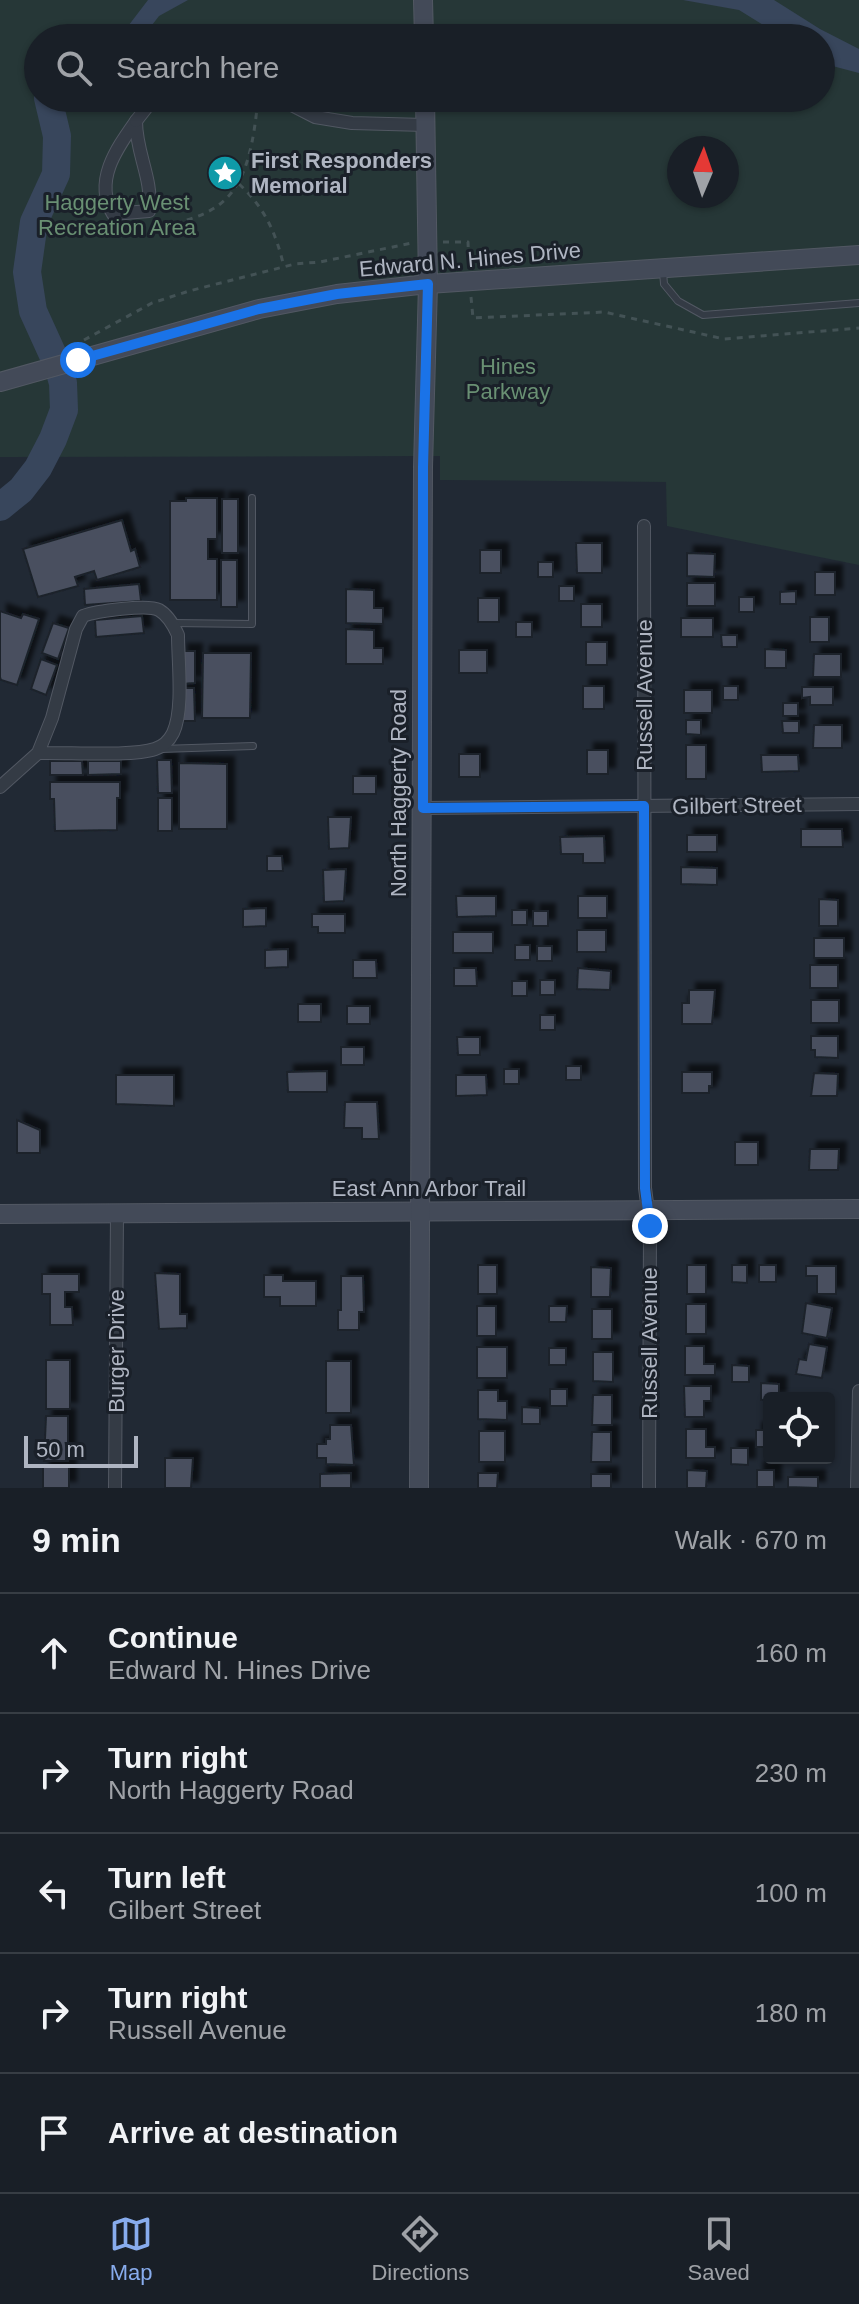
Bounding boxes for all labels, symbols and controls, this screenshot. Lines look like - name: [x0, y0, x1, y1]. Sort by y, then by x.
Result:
- search box: [24, 24, 835, 112]
- icon: search: [52, 46, 96, 90]
- text: Search here: [116, 51, 279, 84]
- north arrow: [667, 136, 739, 208]
- place label: First Responders Memorial: [251, 148, 432, 198]
- place icon: First Responders Memorial: [206, 154, 244, 192]
- park label: Haggerty West Recreation Area: [38, 190, 197, 240]
- street label: Edward N. Hines Drive: [358, 237, 582, 282]
- route start: [60, 342, 96, 378]
- park label: Hines Parkway: [466, 354, 550, 404]
- street label: Russell Avenue: [632, 619, 657, 771]
- street label: North Haggerty Road: [386, 689, 411, 897]
- street label: Gilbert Street: [672, 792, 802, 819]
- street label: East Ann Arbor Trail: [332, 1176, 526, 1201]
- route end: [632, 1208, 668, 1244]
- street label: Russell Avenue: [637, 1267, 662, 1419]
- street label: Burger Drive: [104, 1289, 129, 1413]
- map controls: [763, 1392, 835, 1464]
- button: locate: [763, 1392, 835, 1464]
- scale bar: [24, 1432, 138, 1468]
- text: 50 m: [36, 1437, 85, 1462]
- text: 9 min: [32, 1521, 121, 1559]
- text: Walk · 670 m: [675, 1525, 827, 1555]
- text: Continue: [108, 1621, 238, 1654]
- icon: ahead: [32, 1631, 76, 1675]
- text: 160 m: [755, 1638, 827, 1668]
- text: Edward N. Hines Drive: [108, 1655, 371, 1685]
- text: Turn right: [108, 1741, 247, 1774]
- icon: right: [32, 1751, 76, 1795]
- text: 230 m: [755, 1758, 827, 1788]
- text: North Haggerty Road: [108, 1775, 354, 1805]
- text: Turn left: [108, 1861, 226, 1894]
- icon: left: [32, 1871, 76, 1915]
- text: 100 m: [755, 1878, 827, 1908]
- text: Gilbert Street: [108, 1895, 261, 1925]
- text: Turn right: [108, 1981, 247, 2014]
- icon: right: [32, 1991, 76, 2035]
- text: 180 m: [755, 1998, 827, 2028]
- text: Russell Avenue: [108, 2015, 287, 2045]
- icon: arrive: [32, 2111, 76, 2155]
- text: Arrive at destination: [108, 2116, 398, 2149]
- tab: Map: [109, 2212, 153, 2286]
- tab: Directions: [371, 2212, 469, 2286]
- tab: Saved: [687, 2212, 750, 2286]

